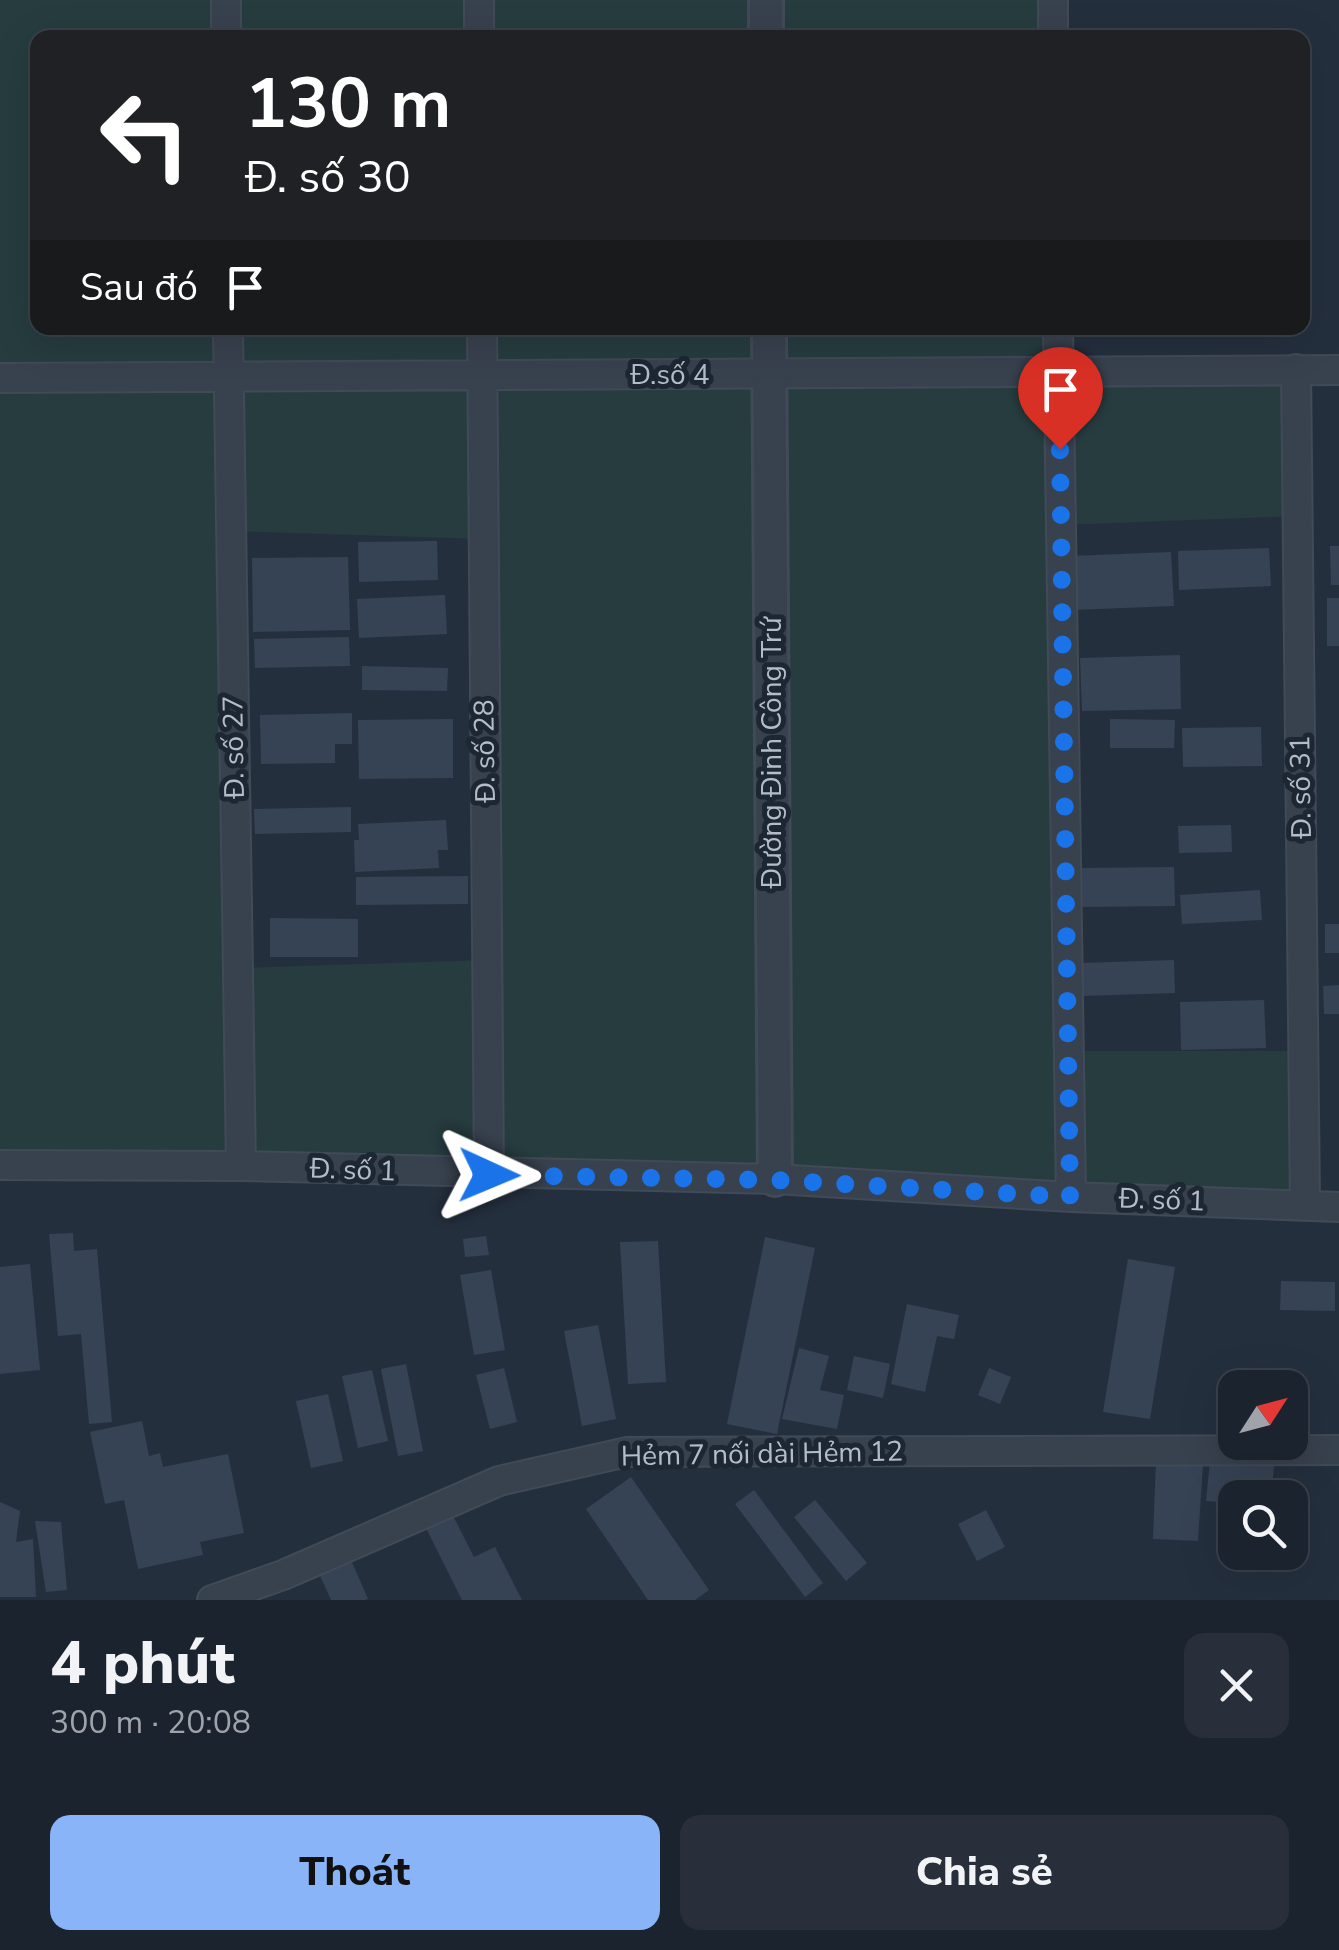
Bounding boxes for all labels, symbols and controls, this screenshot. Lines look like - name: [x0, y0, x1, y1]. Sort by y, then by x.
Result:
- text: 130 m: [245, 56, 451, 152]
- icon: left: [80, 70, 210, 200]
- text: Đ. số 30: [245, 147, 411, 208]
- icon: arrive: [218, 260, 273, 315]
- text: Sau đó: [80, 262, 198, 313]
- pin: [1018, 347, 1103, 450]
- street label: Đ.số 4: [629, 356, 710, 394]
- icon: arrive: [1033, 362, 1088, 417]
- street label: Đường Đinh Công Trứ: [753, 616, 791, 890]
- street label: Đ. số 27: [214, 695, 254, 800]
- street label: Đ. số 28: [465, 699, 505, 804]
- street label: Đ. số 31: [1281, 735, 1321, 840]
- position arrow: [437, 1123, 541, 1227]
- street label: Đ. số 1: [308, 1149, 397, 1190]
- street label: Đ. số 1: [1117, 1179, 1206, 1220]
- north arrow: [1218, 1370, 1308, 1460]
- map controls: [1218, 1370, 1308, 1570]
- street label: Hẻm 7 nối dài Hẻm 12: [621, 1433, 903, 1475]
- button: search: [1218, 1480, 1308, 1570]
- text: 4 phút: [50, 1622, 235, 1704]
- button: close: [1184, 1633, 1289, 1738]
- text: 300 m · 20:08: [50, 1701, 251, 1744]
- button: Thoát: [50, 1815, 660, 1930]
- button: Chia sẻ: [680, 1815, 1289, 1930]

